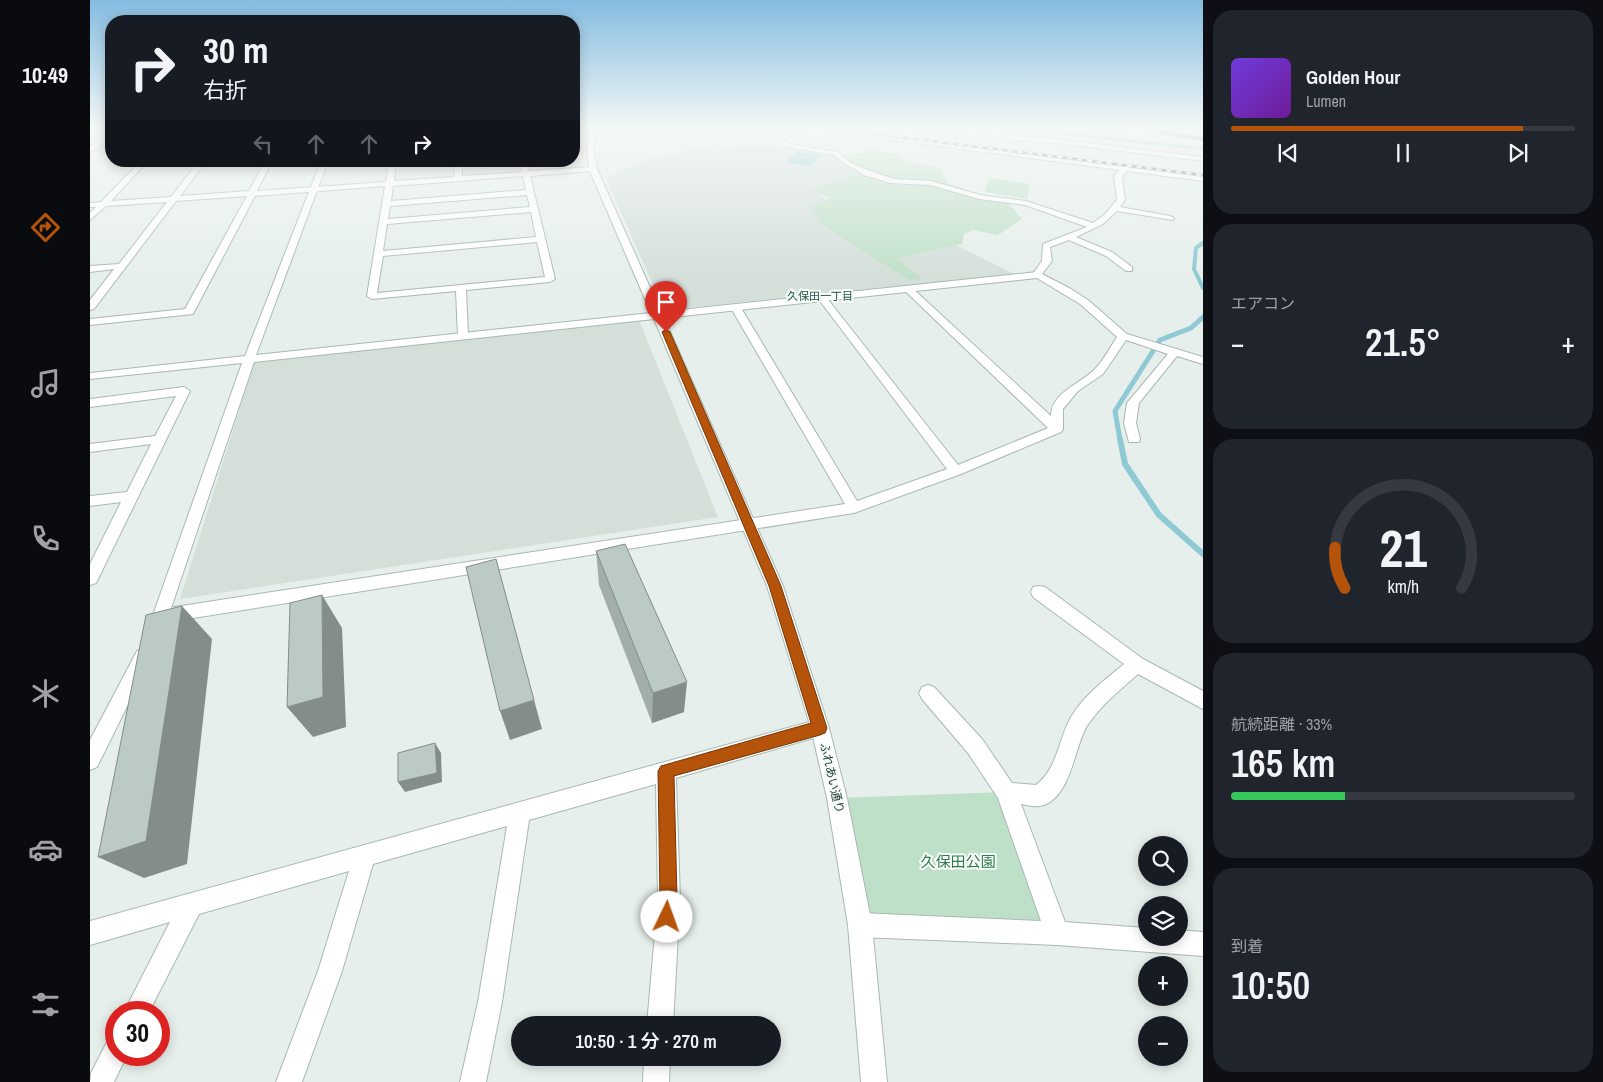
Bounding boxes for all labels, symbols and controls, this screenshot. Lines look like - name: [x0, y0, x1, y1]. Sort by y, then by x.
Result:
- text: 30 m: [203, 27, 268, 74]
- icon: right: [120, 35, 185, 100]
- text: 10:49: [22, 60, 68, 90]
- text: Golden Hour: [1306, 64, 1400, 90]
- text: 右折: [203, 75, 247, 105]
- text: Lumen: [1306, 90, 1346, 112]
- icon: left: [249, 130, 277, 158]
- icon: ahead: [302, 130, 330, 158]
- icon: ahead: [355, 130, 383, 158]
- icon: right: [408, 130, 436, 158]
- icon: previous: [1274, 139, 1302, 167]
- icon: pause: [1389, 139, 1417, 167]
- icon: next: [1504, 139, 1532, 167]
- icon: directions: [28, 210, 63, 245]
- pin: [645, 281, 687, 332]
- icon: arrive: [652, 288, 680, 316]
- district label: 久保田一丁目: [787, 289, 853, 303]
- text: エアコン: [1231, 292, 1295, 314]
- text: 21.5°: [1365, 317, 1441, 368]
- text: −: [1231, 324, 1244, 362]
- text: +: [1562, 324, 1575, 362]
- icon: music: [28, 366, 63, 401]
- text: 21: [1379, 513, 1427, 583]
- icon: phone: [28, 521, 63, 556]
- text: km/h: [1387, 575, 1419, 599]
- icon: climate: [28, 676, 63, 711]
- text: 航続距離 · 33%: [1231, 713, 1332, 735]
- text: 165 km: [1231, 738, 1335, 789]
- street label: ふれあい通り: [816, 741, 848, 815]
- icon: car: [28, 832, 63, 867]
- map controls: [1138, 836, 1188, 1066]
- button: search: [1138, 836, 1188, 886]
- park label: 久保田公園: [920, 851, 996, 872]
- position arrow: [640, 890, 692, 942]
- button: layers: [1138, 896, 1188, 946]
- text: 到着: [1231, 935, 1263, 957]
- button: +: [1138, 956, 1188, 1006]
- text: 10:50: [1231, 960, 1310, 1011]
- icon: filters: [28, 987, 63, 1022]
- speed limit sign: 30: [105, 1001, 170, 1066]
- button: −: [1138, 1016, 1188, 1066]
- text: 10:50 · 1 分 · 270 m: [575, 1028, 717, 1054]

